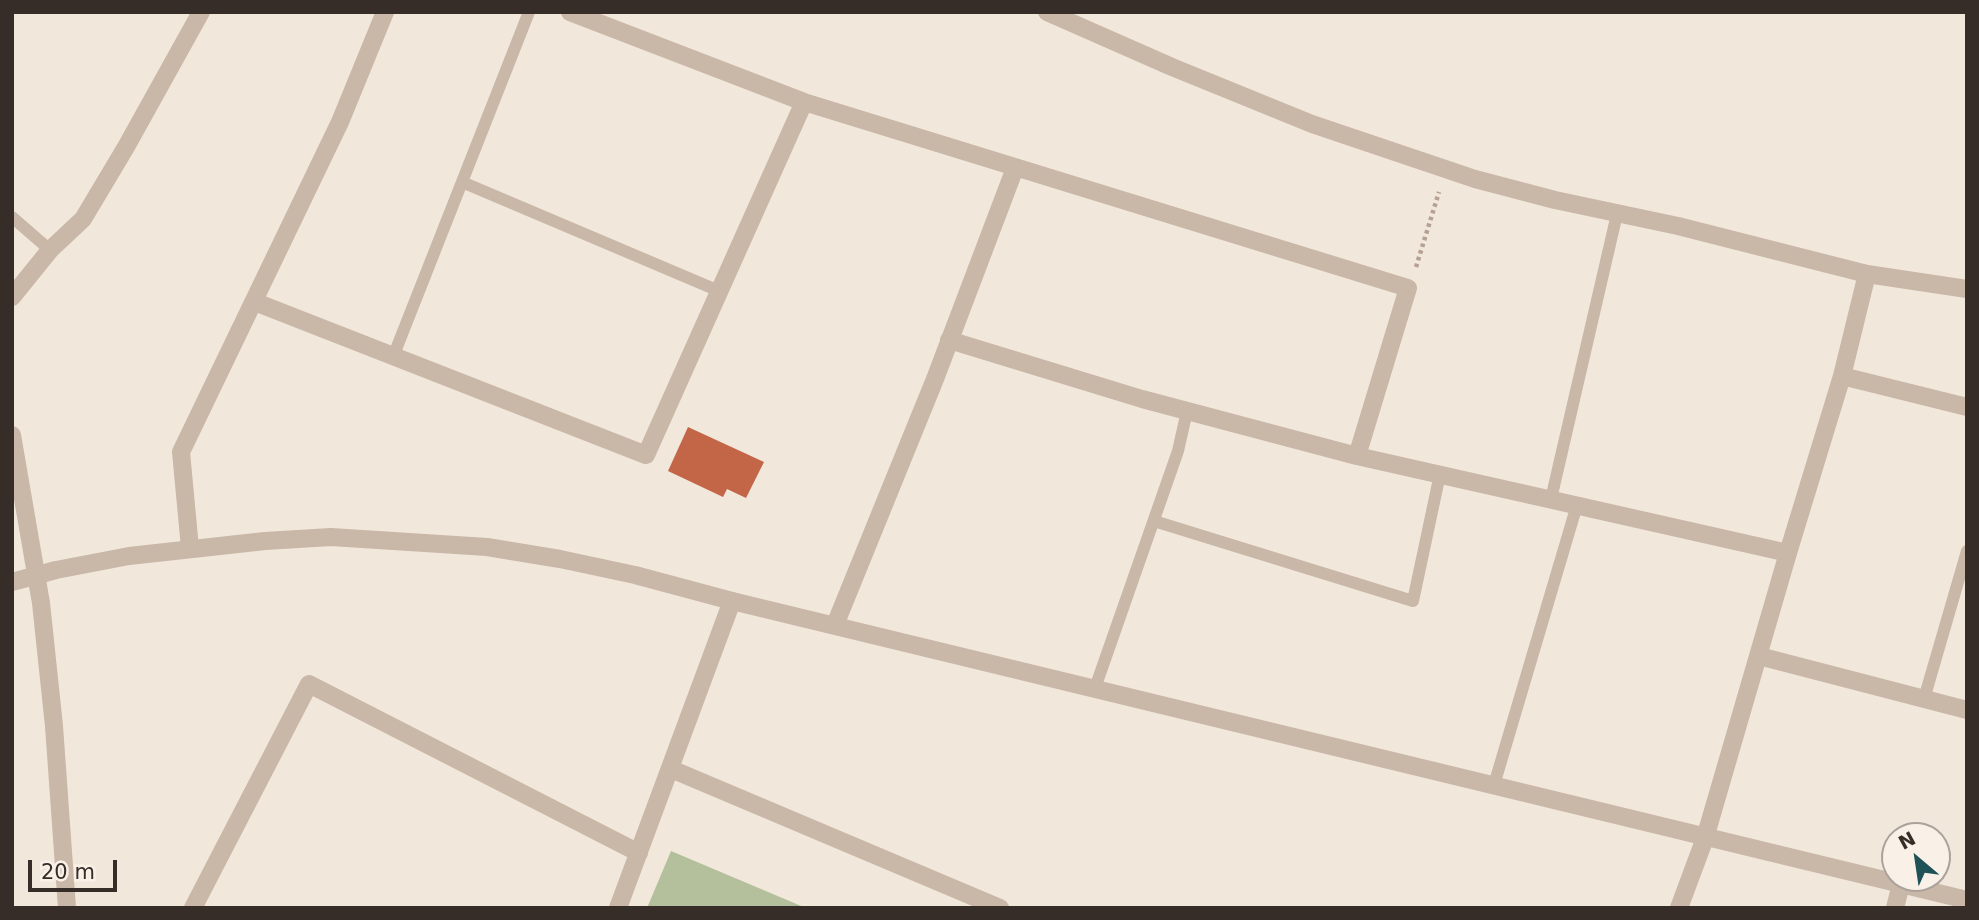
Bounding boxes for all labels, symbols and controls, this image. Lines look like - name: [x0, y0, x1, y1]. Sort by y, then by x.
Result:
- north arrow: [1881, 822, 1951, 892]
- text: N: [1894, 827, 1919, 854]
- scale bar: [32, 846, 121, 890]
- text: 20 m: [41, 860, 95, 884]

